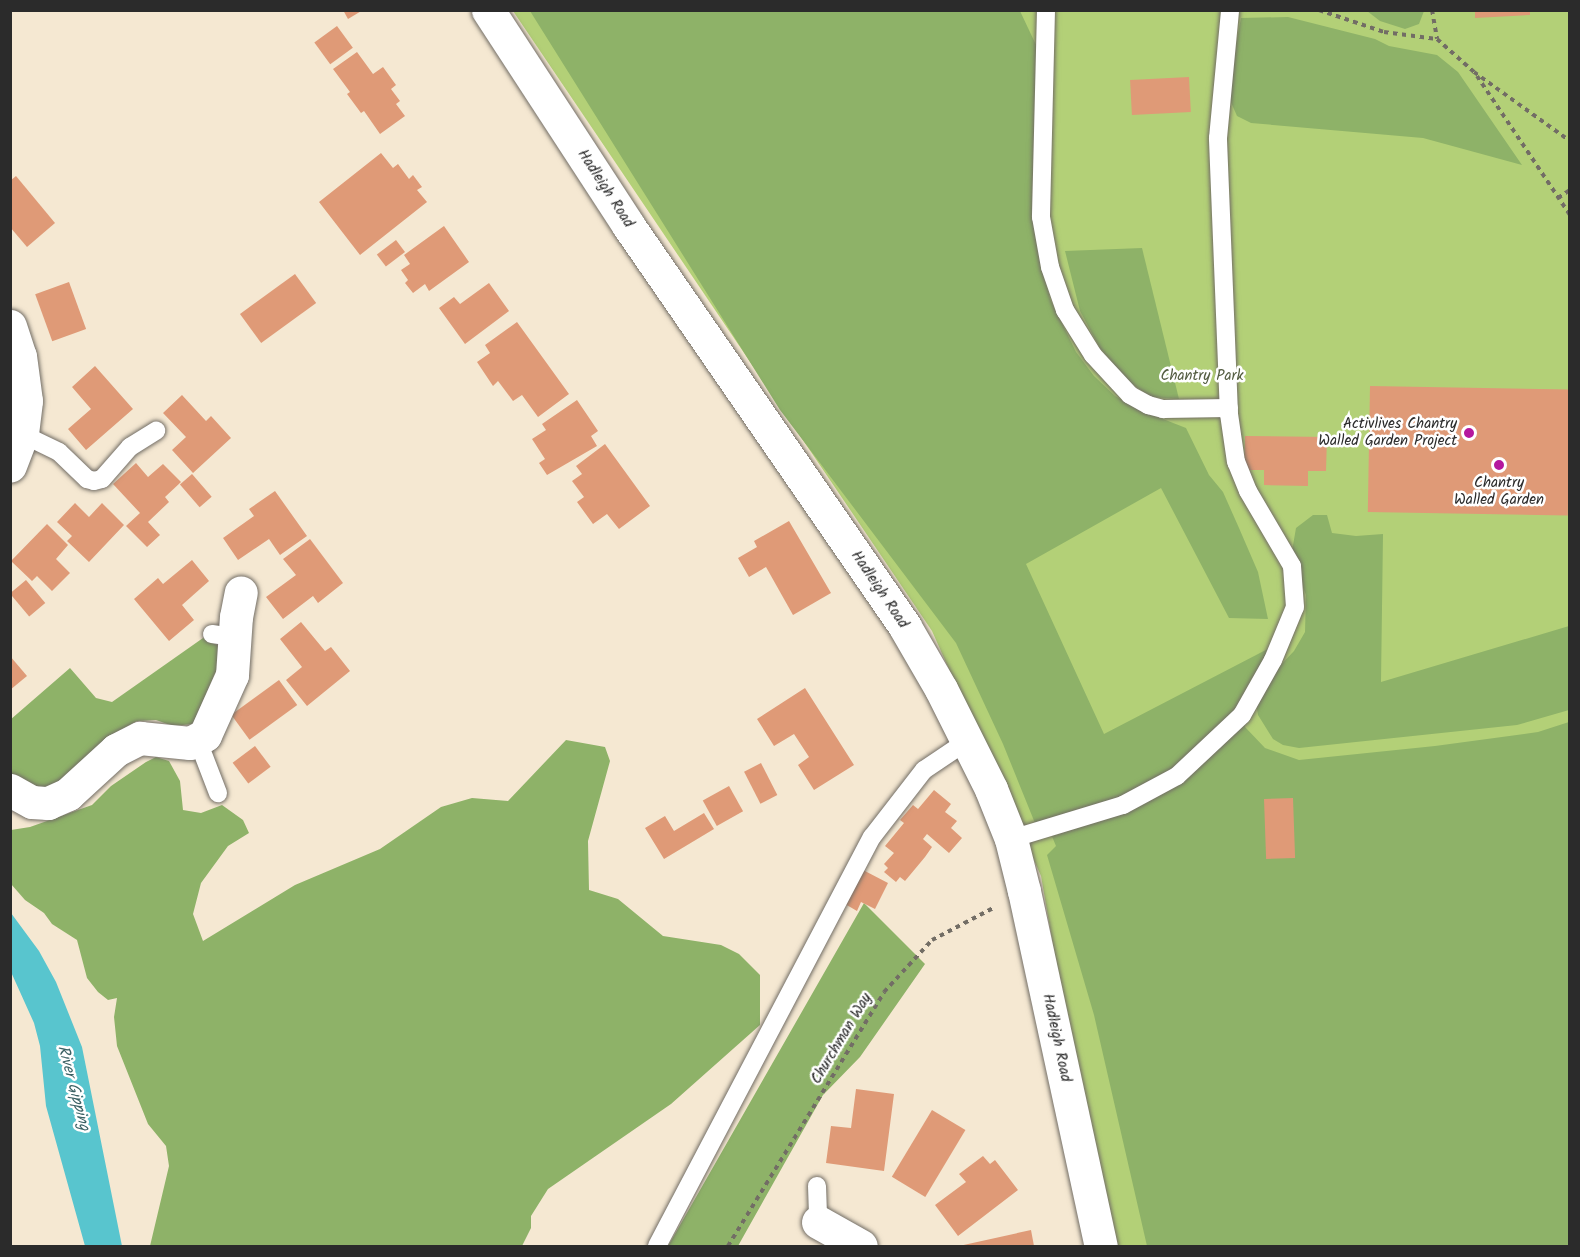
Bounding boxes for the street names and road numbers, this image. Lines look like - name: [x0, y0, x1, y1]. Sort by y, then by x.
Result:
- street label: Hadleigh Road: [573, 146, 637, 232]
- street label: Hadleigh Road: [846, 548, 912, 632]
- street label: Churchman Way: [808, 990, 876, 1088]
- street label: Hadleigh Road: [1038, 992, 1074, 1084]

